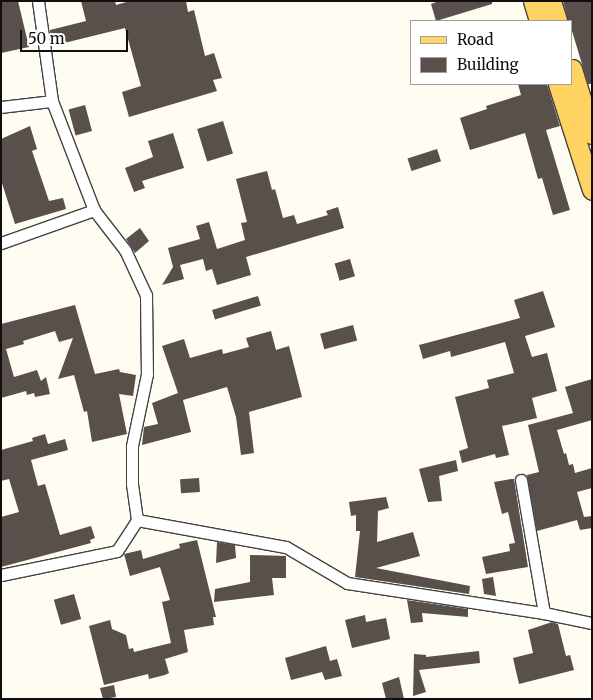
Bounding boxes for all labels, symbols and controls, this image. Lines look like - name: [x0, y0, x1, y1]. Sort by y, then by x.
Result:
- scale bar: [22, 20, 130, 52]
- legend: [410, 20, 573, 85]
- text: 50 m: [28, 29, 65, 48]
- text: Road: [457, 30, 493, 49]
- text: Building: [457, 55, 519, 74]

